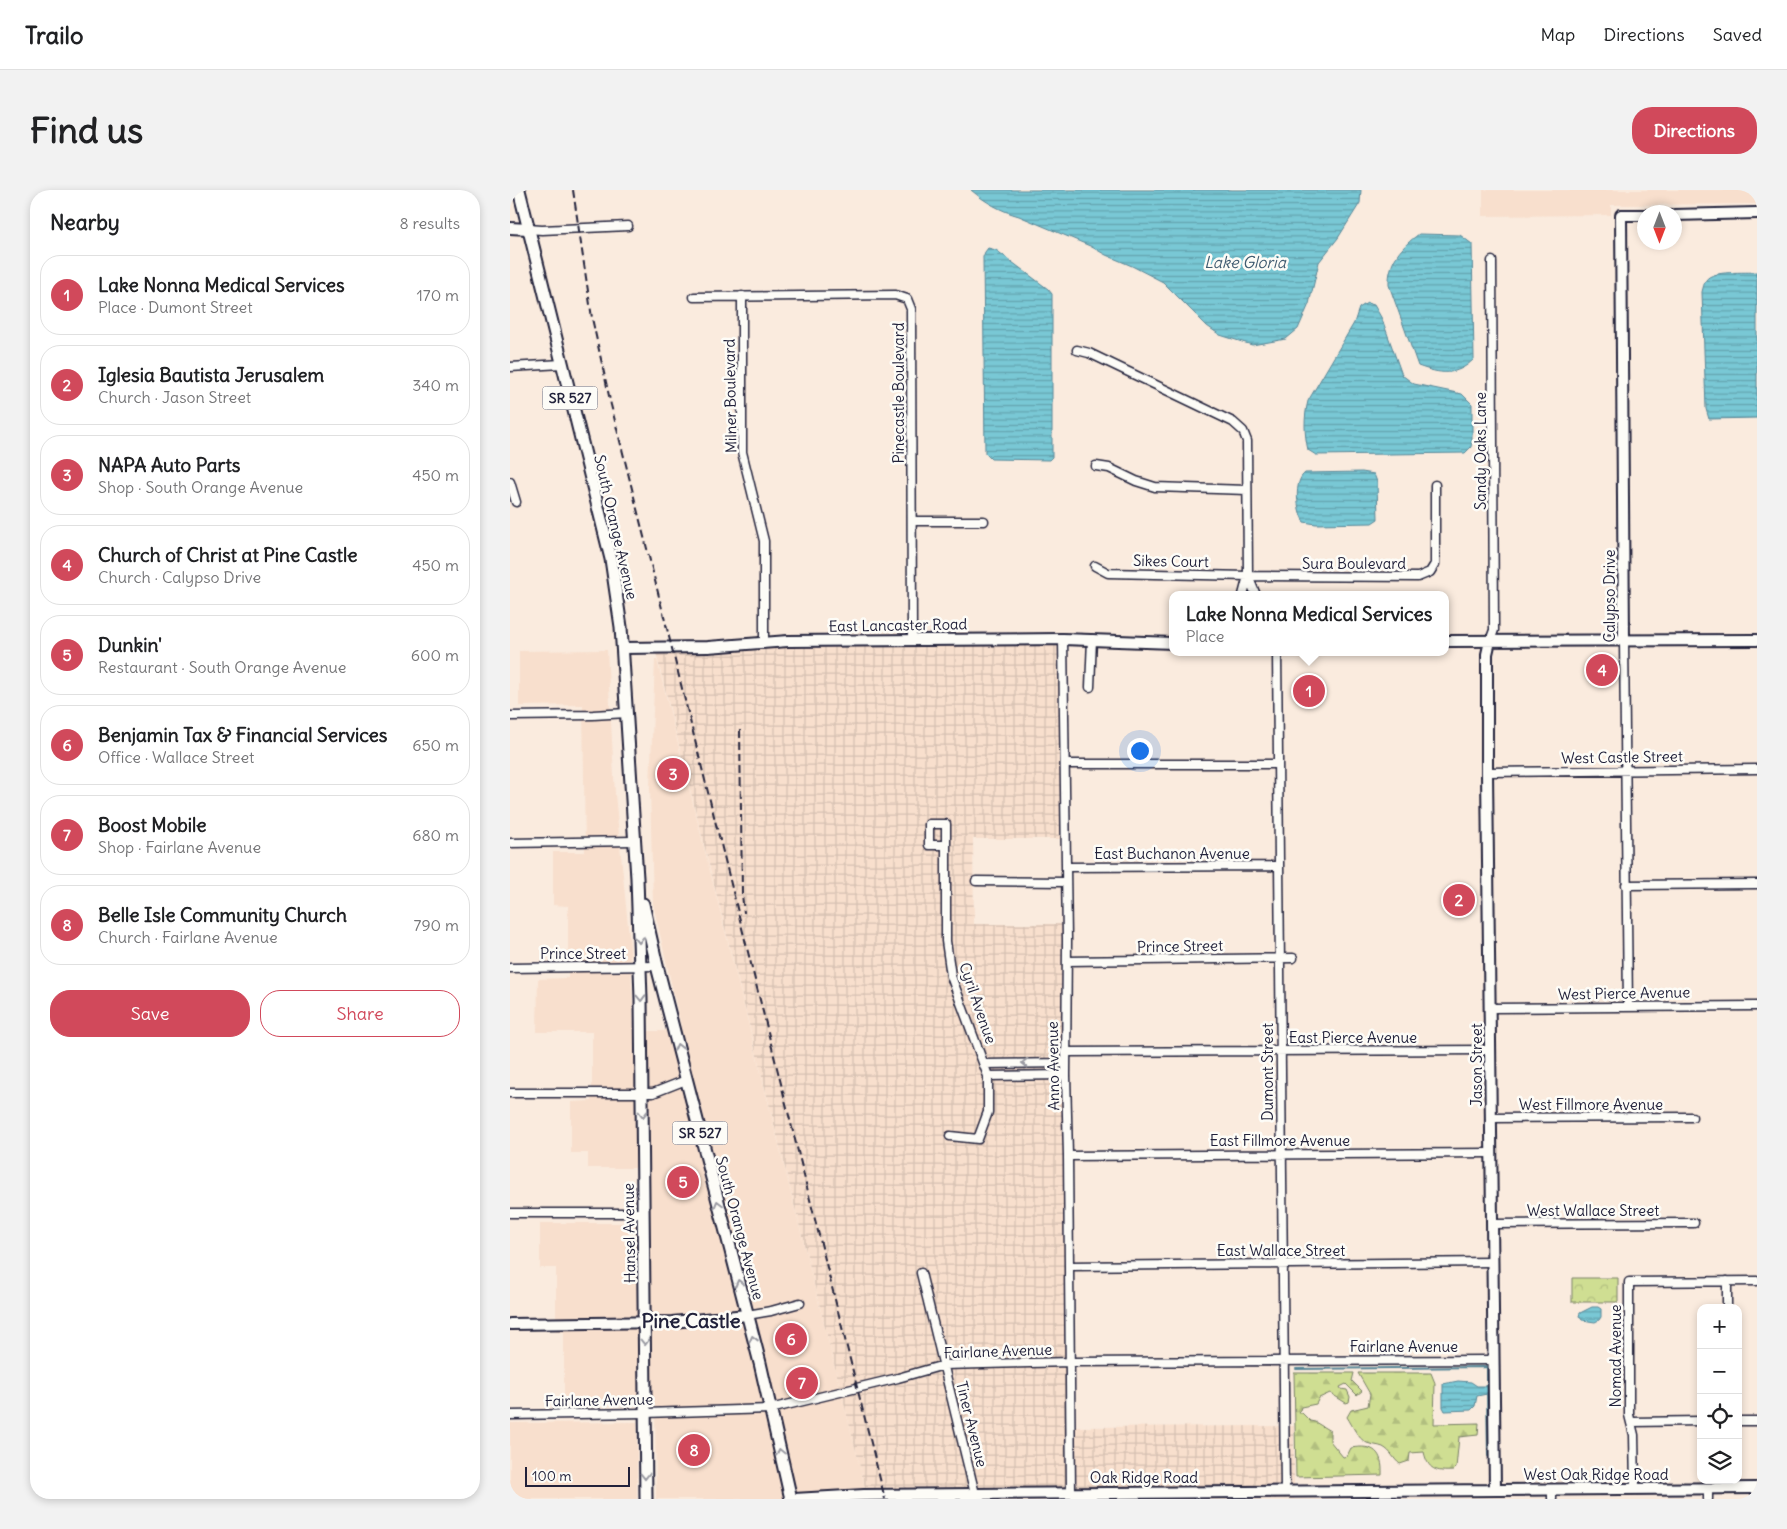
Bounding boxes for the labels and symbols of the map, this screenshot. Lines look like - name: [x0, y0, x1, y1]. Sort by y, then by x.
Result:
- north arrow: [1637, 205, 1682, 250]
- water label: Lake Gloria: [1204, 252, 1287, 272]
- street label: Pinecastle Boulevard: [889, 322, 908, 464]
- street label: Milner Boulevard: [720, 339, 740, 453]
- road number: SR 527: [542, 387, 598, 410]
- street label: Sandy Oaks Lane: [1471, 392, 1490, 510]
- street label: South Orange Avenue: [590, 453, 642, 601]
- street label: Calypso Drive: [1600, 549, 1619, 643]
- street label: Sikes Court: [1133, 551, 1209, 571]
- street label: Sura Boulevard: [1302, 554, 1406, 573]
- street label: East Lancaster Road: [829, 614, 968, 636]
- pin: 4: [1586, 651, 1618, 689]
- pin: 1: [1293, 672, 1325, 710]
- your location: [1127, 738, 1153, 764]
- street label: West Castle Street: [1561, 746, 1683, 768]
- pin: 3: [657, 755, 689, 793]
- street label: East Buchanon Avenue: [1094, 844, 1250, 863]
- pin: 2: [1443, 881, 1475, 919]
- one-way arrow: [634, 936, 644, 944]
- street label: Prince Street: [1137, 936, 1223, 956]
- street label: Prince Street: [540, 944, 626, 963]
- street label: Cyril Avenue: [955, 960, 1001, 1046]
- street label: West Pierce Avenue: [1558, 982, 1690, 1004]
- one-way arrow: [636, 995, 646, 1003]
- street label: Anno Avenue: [1043, 1021, 1063, 1111]
- street label: Dumont Street: [1258, 1023, 1277, 1121]
- street label: Jason Street: [1467, 1023, 1486, 1107]
- street label: East Pierce Avenue: [1289, 1028, 1417, 1047]
- one-way arrow: [673, 1042, 684, 1051]
- one-way arrow: [1021, 1058, 1029, 1069]
- street label: West Fillmore Avenue: [1519, 1095, 1663, 1114]
- one-way arrow: [637, 1110, 648, 1118]
- road number: SR 527: [672, 1121, 728, 1144]
- street label: East Fillmore Avenue: [1210, 1131, 1350, 1150]
- street label: South Orange Avenue: [712, 1154, 768, 1302]
- pin: 5: [667, 1163, 699, 1201]
- street label: Hansel Avenue: [619, 1183, 639, 1283]
- one-way arrow: [714, 1200, 724, 1209]
- street label: West Wallace Street: [1527, 1201, 1659, 1220]
- street label: East Wallace Street: [1217, 1241, 1345, 1260]
- one-way arrow: [734, 1279, 745, 1288]
- street label: Nomad Avenue: [1606, 1305, 1625, 1408]
- district label: Pine Castle: [641, 1308, 741, 1333]
- pin: 6: [775, 1320, 807, 1358]
- one-way arrow: [749, 1336, 759, 1344]
- street label: Fairlane Avenue: [1350, 1337, 1458, 1356]
- one-way arrow: [640, 1338, 650, 1346]
- street label: Fairlane Avenue: [944, 1340, 1052, 1362]
- pin: 7: [786, 1364, 818, 1402]
- street label: Tiner Avenue: [952, 1379, 992, 1469]
- street label: Fairlane Avenue: [545, 1390, 653, 1410]
- pin: 8: [678, 1431, 710, 1469]
- one-way arrow: [775, 1447, 786, 1456]
- scale bar: [525, 1464, 630, 1487]
- street label: West Oak Ridge Road: [1524, 1465, 1669, 1484]
- street label: Oak Ridge Road: [1090, 1468, 1198, 1487]
- one-way arrow: [640, 1472, 650, 1480]

